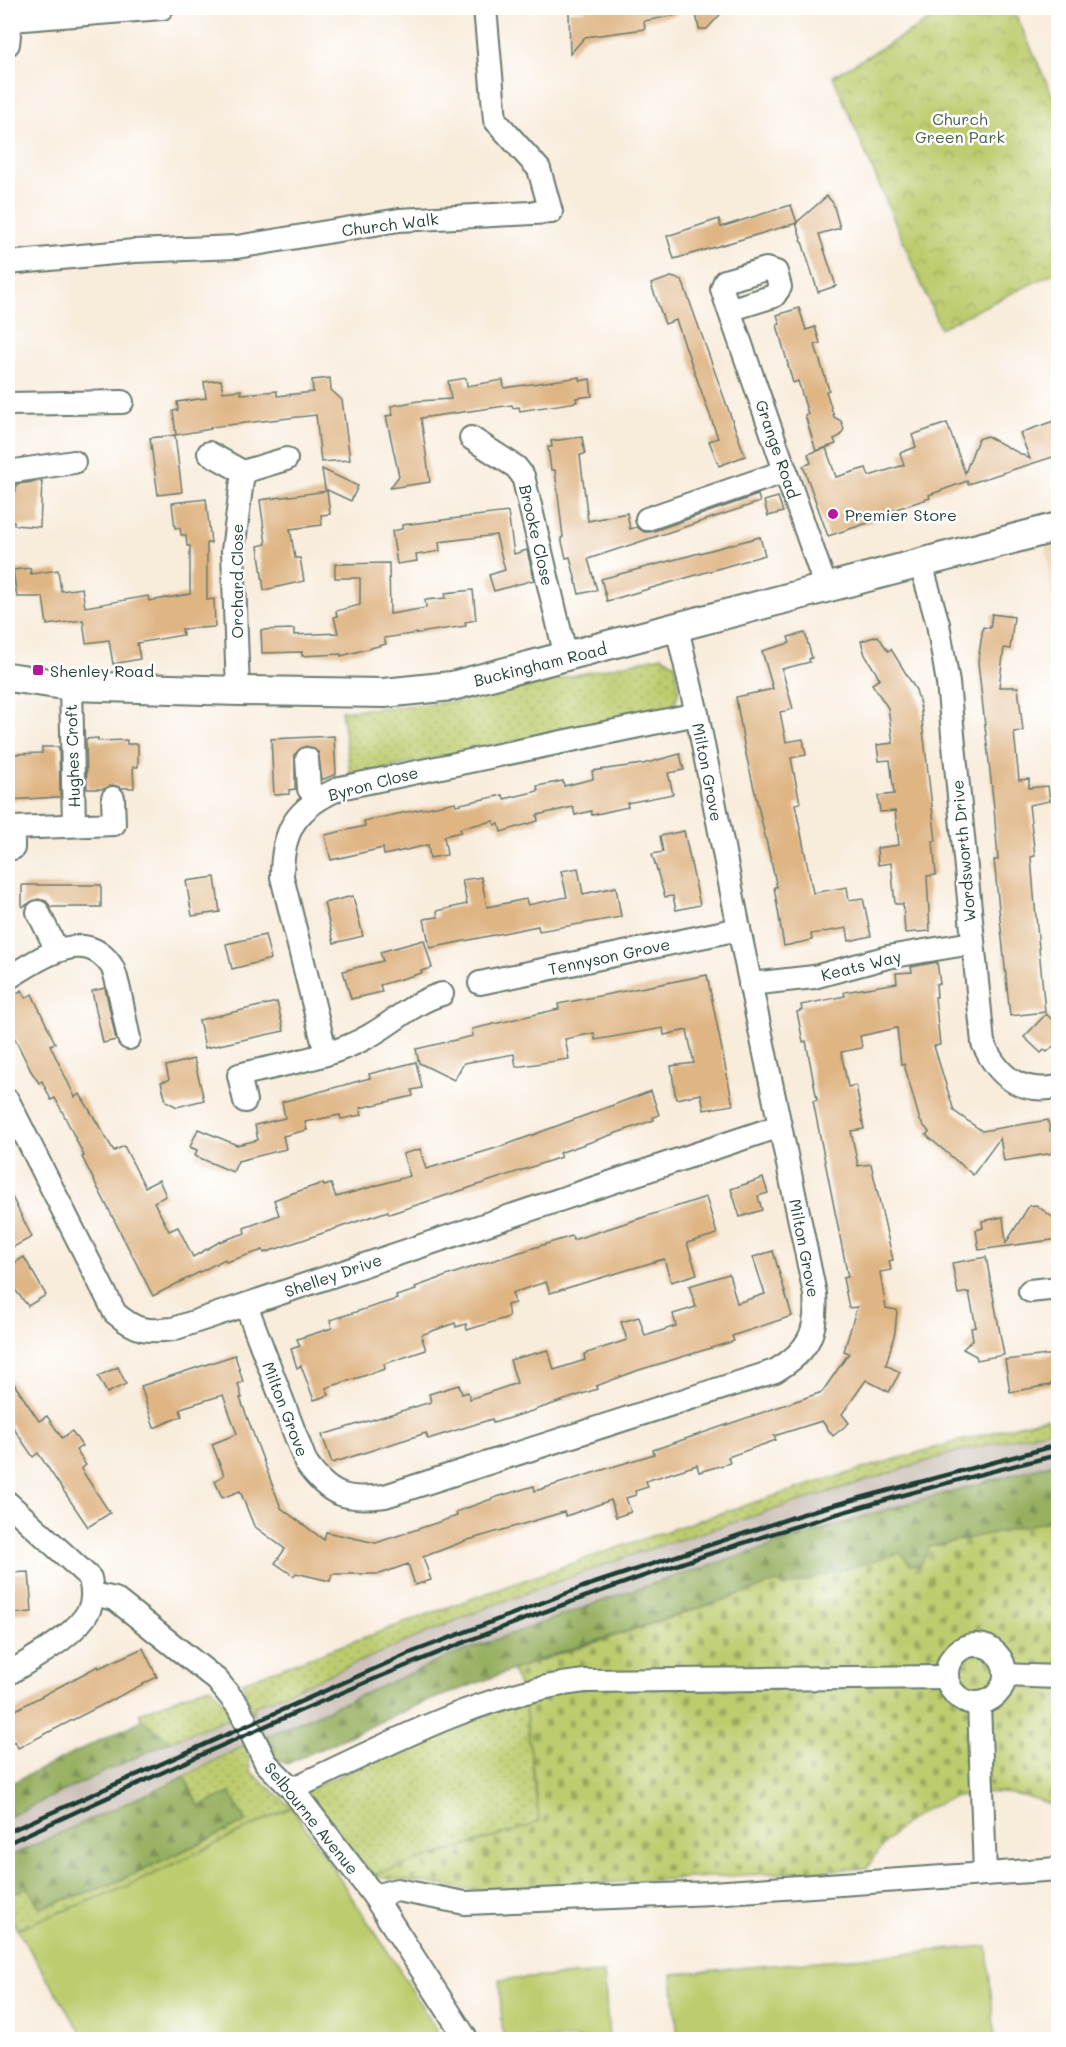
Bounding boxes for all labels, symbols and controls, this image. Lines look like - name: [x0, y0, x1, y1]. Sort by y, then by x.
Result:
- park label: Church Green Park: [915, 108, 1005, 147]
- street label: Church Walk: [340, 208, 440, 240]
- street label: Grange Road: [751, 397, 805, 501]
- street label: Brooke Close: [515, 482, 559, 588]
- place label: Premier Store: [845, 504, 957, 525]
- marker: Premier Store: [826, 507, 840, 521]
- street label: Orchard Close: [226, 523, 247, 639]
- street label: Buckingham Road: [471, 637, 609, 691]
- place label: Shenley Road: [50, 660, 154, 681]
- marker: Shenley Road: [31, 663, 45, 677]
- street label: Hughes Croft: [60, 704, 84, 808]
- street label: Milton Grove: [688, 721, 728, 823]
- street label: Byron Close: [326, 761, 420, 805]
- street label: Wordsworth Drive: [946, 779, 980, 923]
- street label: Tennyson Grove: [546, 933, 672, 979]
- street label: Keats Way: [819, 945, 903, 985]
- street label: Milton Grove: [785, 1197, 825, 1299]
- street label: Shelley Drive: [282, 1249, 384, 1301]
- street label: Milton Grove: [258, 1359, 314, 1459]
- street label: Selbourne Avenue: [260, 1758, 364, 1878]

